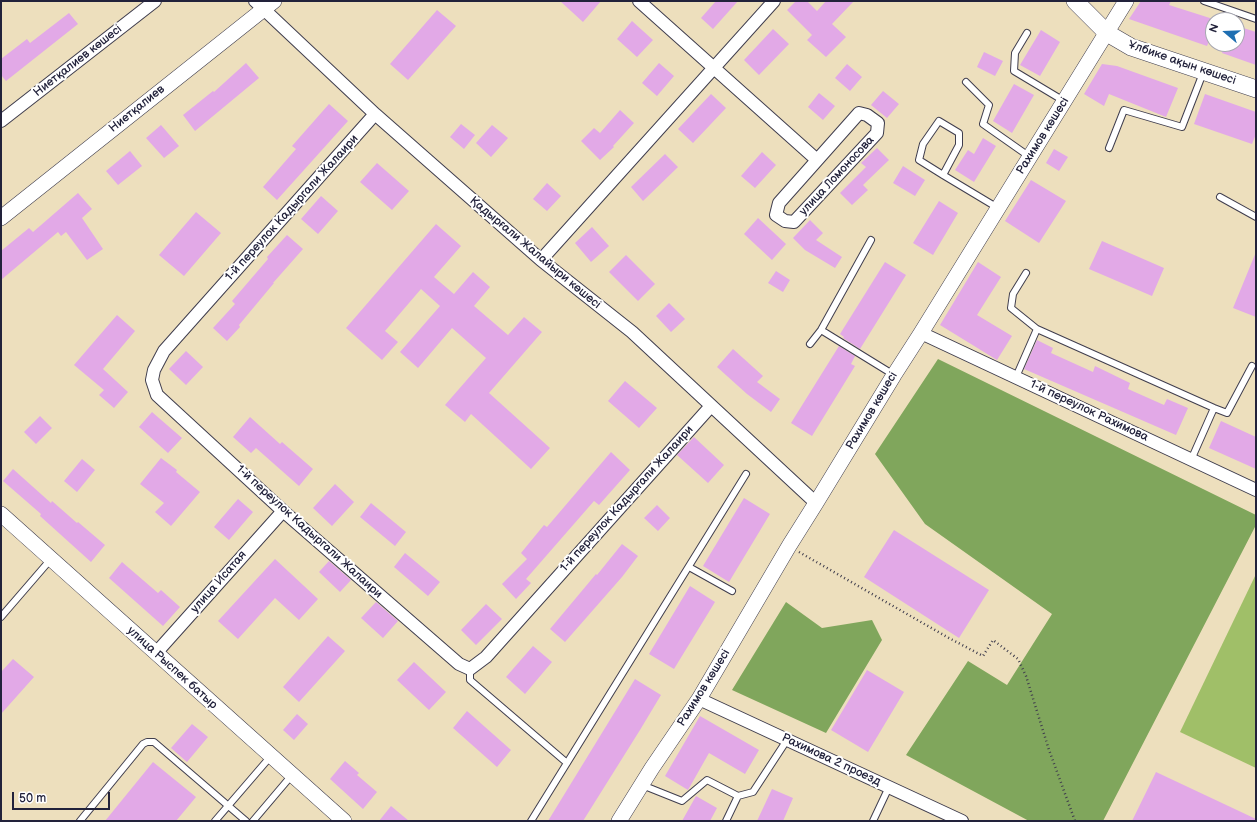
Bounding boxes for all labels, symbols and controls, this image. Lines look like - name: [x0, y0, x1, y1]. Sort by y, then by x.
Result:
- north arrow: [1205, 12, 1245, 52]
- street label: Ниетқалиев көшесі: [31, 22, 125, 100]
- text: N: [1207, 22, 1222, 34]
- street label: Ұлбике ақын көшесі: [1126, 38, 1238, 88]
- street label: Ниетқалиев: [106, 82, 168, 136]
- street label: Рахимов көшесі: [1014, 95, 1072, 177]
- street label: 1-й переулок Кадыргали Жалаири: [222, 132, 362, 284]
- street label: улица Ломоносова: [797, 133, 877, 219]
- street label: Қадырғали Жалайыри көшесі: [467, 194, 603, 312]
- street label: Рахимов көшесі: [843, 370, 901, 452]
- street label: 1-й переулок Рахимова: [1028, 377, 1150, 445]
- street label: 1-й переулок Кадыргали Жалаири: [557, 423, 697, 575]
- street label: 1-й переулок Кадыргали Жалаири: [233, 462, 385, 602]
- street label: улица Исатая: [188, 548, 250, 616]
- street label: улица Рыспек батыр: [124, 624, 220, 712]
- street label: Рахимов көшесі: [675, 647, 733, 729]
- street label: Рахимова 2 проезд: [779, 731, 883, 789]
- scale bar: [14, 784, 112, 810]
- text: 50 m: [19, 791, 46, 806]

